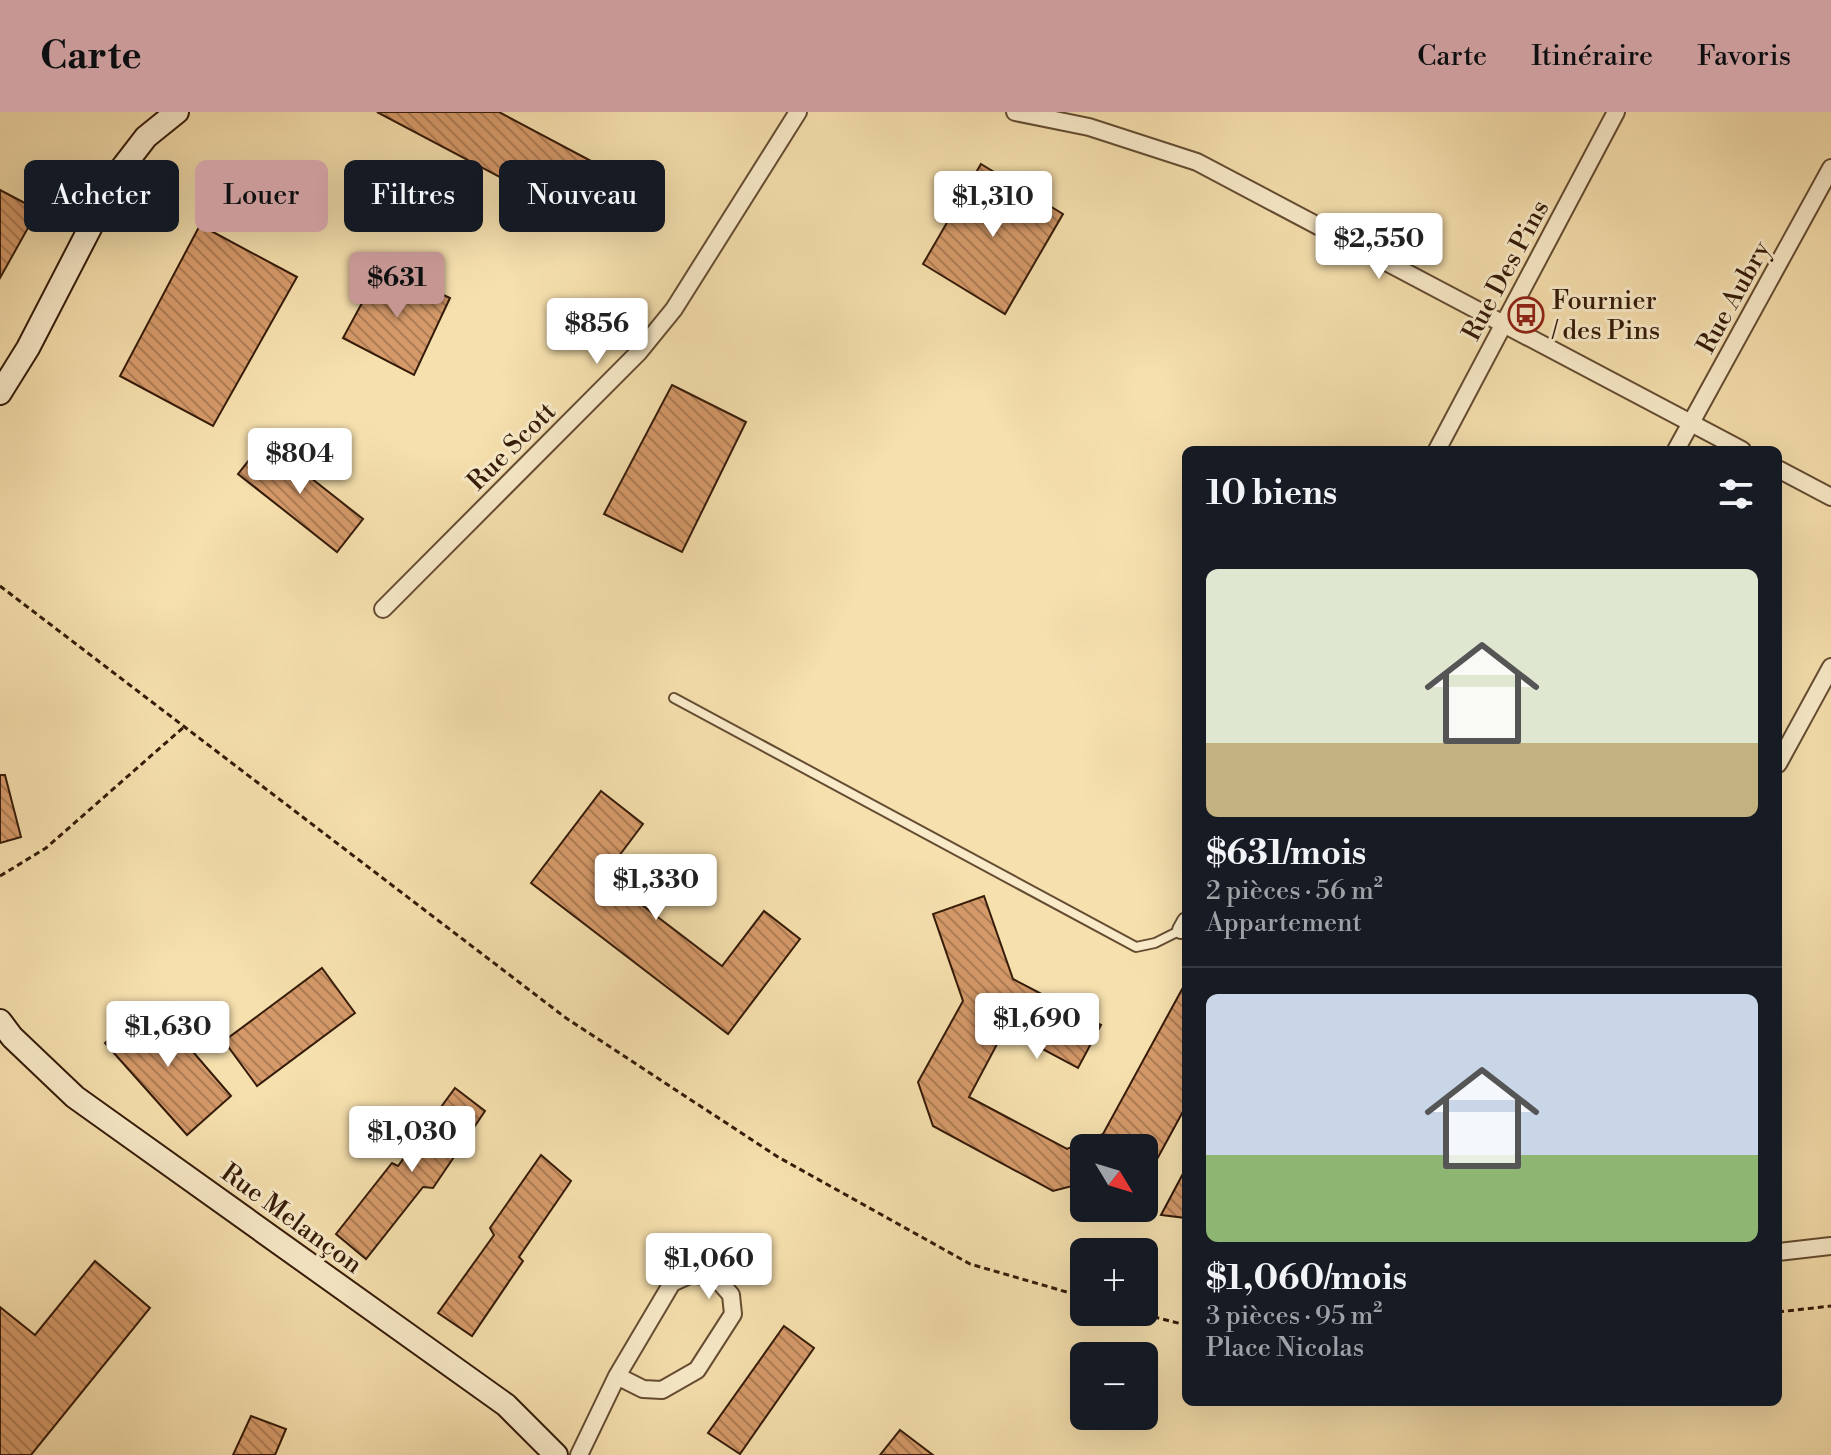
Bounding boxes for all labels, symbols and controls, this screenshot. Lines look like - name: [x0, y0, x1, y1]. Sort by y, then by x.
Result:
- text: Carte: [40, 33, 142, 80]
- text: Carte: [1417, 39, 1487, 74]
- text: Itinéraire: [1531, 39, 1653, 74]
- text: Favoris: [1697, 39, 1791, 74]
- chip: Acheter: [24, 160, 179, 232]
- chip: Louer: [195, 160, 328, 232]
- chip: Filtres: [344, 160, 483, 232]
- chip: Nouveau: [499, 160, 665, 232]
- pin: $1,310: [928, 171, 1058, 239]
- text: $1,310: [952, 181, 1034, 213]
- street label: Rue Des Pins: [1455, 195, 1556, 346]
- pin: $2,550: [1314, 213, 1444, 281]
- text: $2,550: [1334, 223, 1424, 255]
- street label: Rue Aubry: [1690, 235, 1778, 359]
- pin: $631: [350, 252, 444, 320]
- text: $631: [367, 262, 427, 294]
- place label: Fournier / des Pins: [1551, 285, 1660, 347]
- bus stop icon: Fournier / des Pins: [1507, 296, 1545, 334]
- pin: $856: [550, 298, 644, 366]
- text: $856: [565, 308, 629, 340]
- street label: Rue Scott: [461, 396, 563, 498]
- pin: $804: [253, 428, 347, 496]
- text: $804: [266, 438, 334, 470]
- icon: filters: [1714, 472, 1758, 516]
- text: 10 biens: [1206, 473, 1337, 515]
- icon: home: [1410, 621, 1554, 765]
- text: $631/mois: [1206, 833, 1366, 875]
- pin: $1,330: [591, 854, 721, 922]
- text: $1,330: [613, 864, 699, 896]
- text: 2 pièces · 56 m²: [1206, 875, 1383, 907]
- text: Appartement: [1206, 907, 1362, 939]
- pin: $1,690: [972, 993, 1102, 1061]
- pin: $1,630: [103, 1001, 233, 1069]
- text: $1,690: [993, 1003, 1081, 1035]
- text: $1,630: [124, 1011, 212, 1043]
- icon: home: [1410, 1046, 1554, 1190]
- pin: $1,030: [347, 1106, 477, 1174]
- text: $1,030: [367, 1116, 457, 1148]
- north arrow: [1070, 1134, 1158, 1222]
- map controls: [1070, 1134, 1158, 1430]
- street label: Rue Melançon: [214, 1157, 368, 1281]
- pin: $1,060: [644, 1233, 774, 1301]
- button: +: [1070, 1238, 1158, 1326]
- text: $1,060: [664, 1243, 754, 1275]
- text: $1,060/mois: [1206, 1258, 1407, 1300]
- text: 3 pièces · 95 m²: [1206, 1300, 1382, 1332]
- text: Place Nicolas: [1206, 1332, 1364, 1364]
- button: −: [1070, 1342, 1158, 1430]

